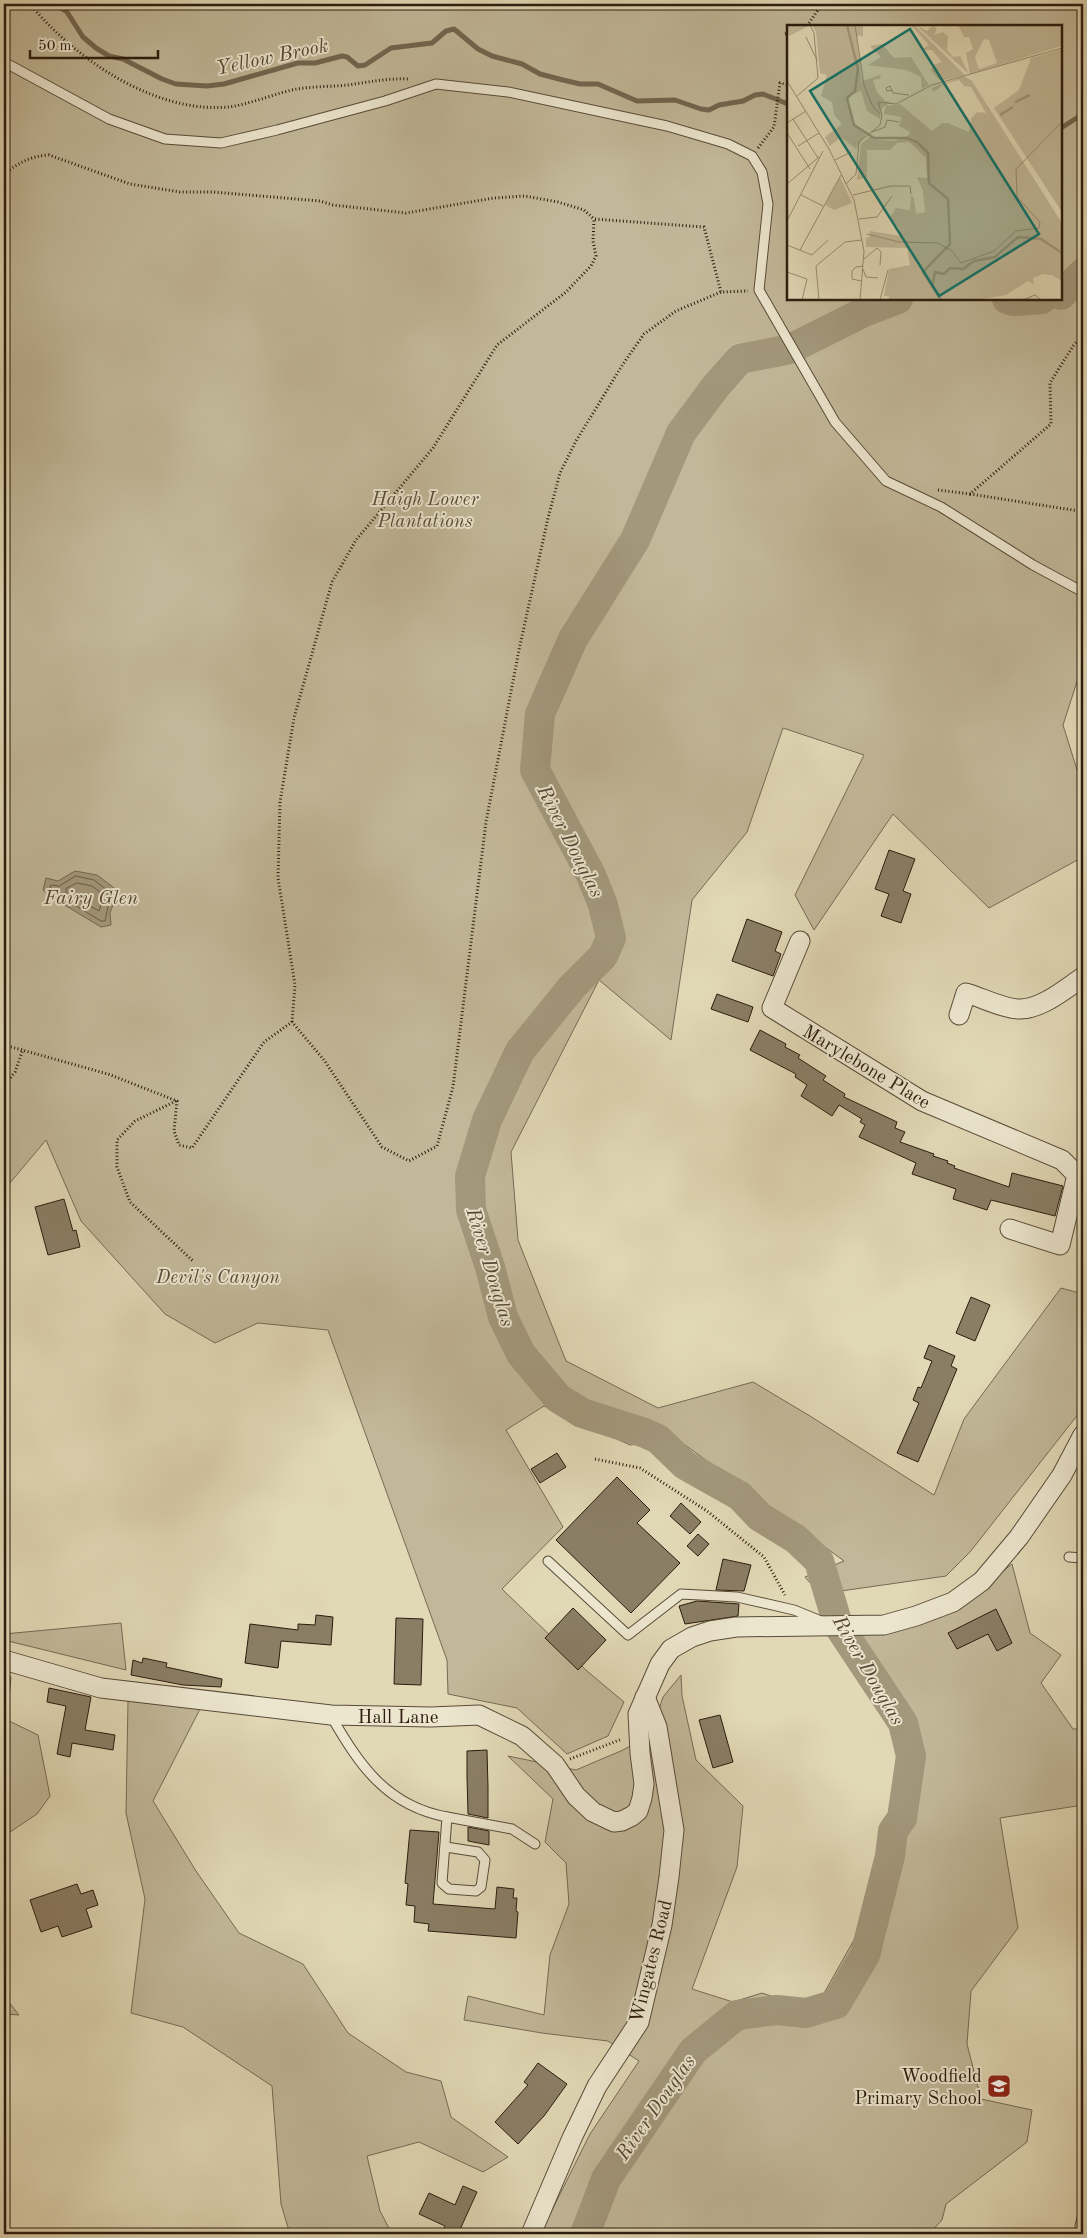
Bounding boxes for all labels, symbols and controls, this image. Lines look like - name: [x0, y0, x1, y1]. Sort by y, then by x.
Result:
- inset map: [787, 25, 1062, 300]
- scale bar: [30, 28, 158, 60]
- water label: Yellow Brook: [215, 36, 330, 80]
- text: 50 m: [38, 39, 72, 54]
- park label: Haigh Lower Plantations: [370, 491, 479, 532]
- water label: River Douglas: [532, 782, 606, 901]
- water label: Fairy Glen: [43, 889, 138, 909]
- street label: Marylebone Place: [799, 1023, 933, 1114]
- water label: River Douglas: [461, 1205, 517, 1329]
- park label: Devil's Canyon: [155, 1269, 280, 1288]
- water label: River Douglas: [827, 1612, 907, 1729]
- street label: Hall Lane: [357, 1709, 439, 1728]
- street label: Wingates Road: [628, 1898, 677, 2025]
- water label: River Douglas: [613, 2052, 700, 2165]
- place label: Woodfield Primary School: [854, 2068, 982, 2109]
- school or university icon: Woodfield Primary School: [986, 2073, 1012, 2099]

